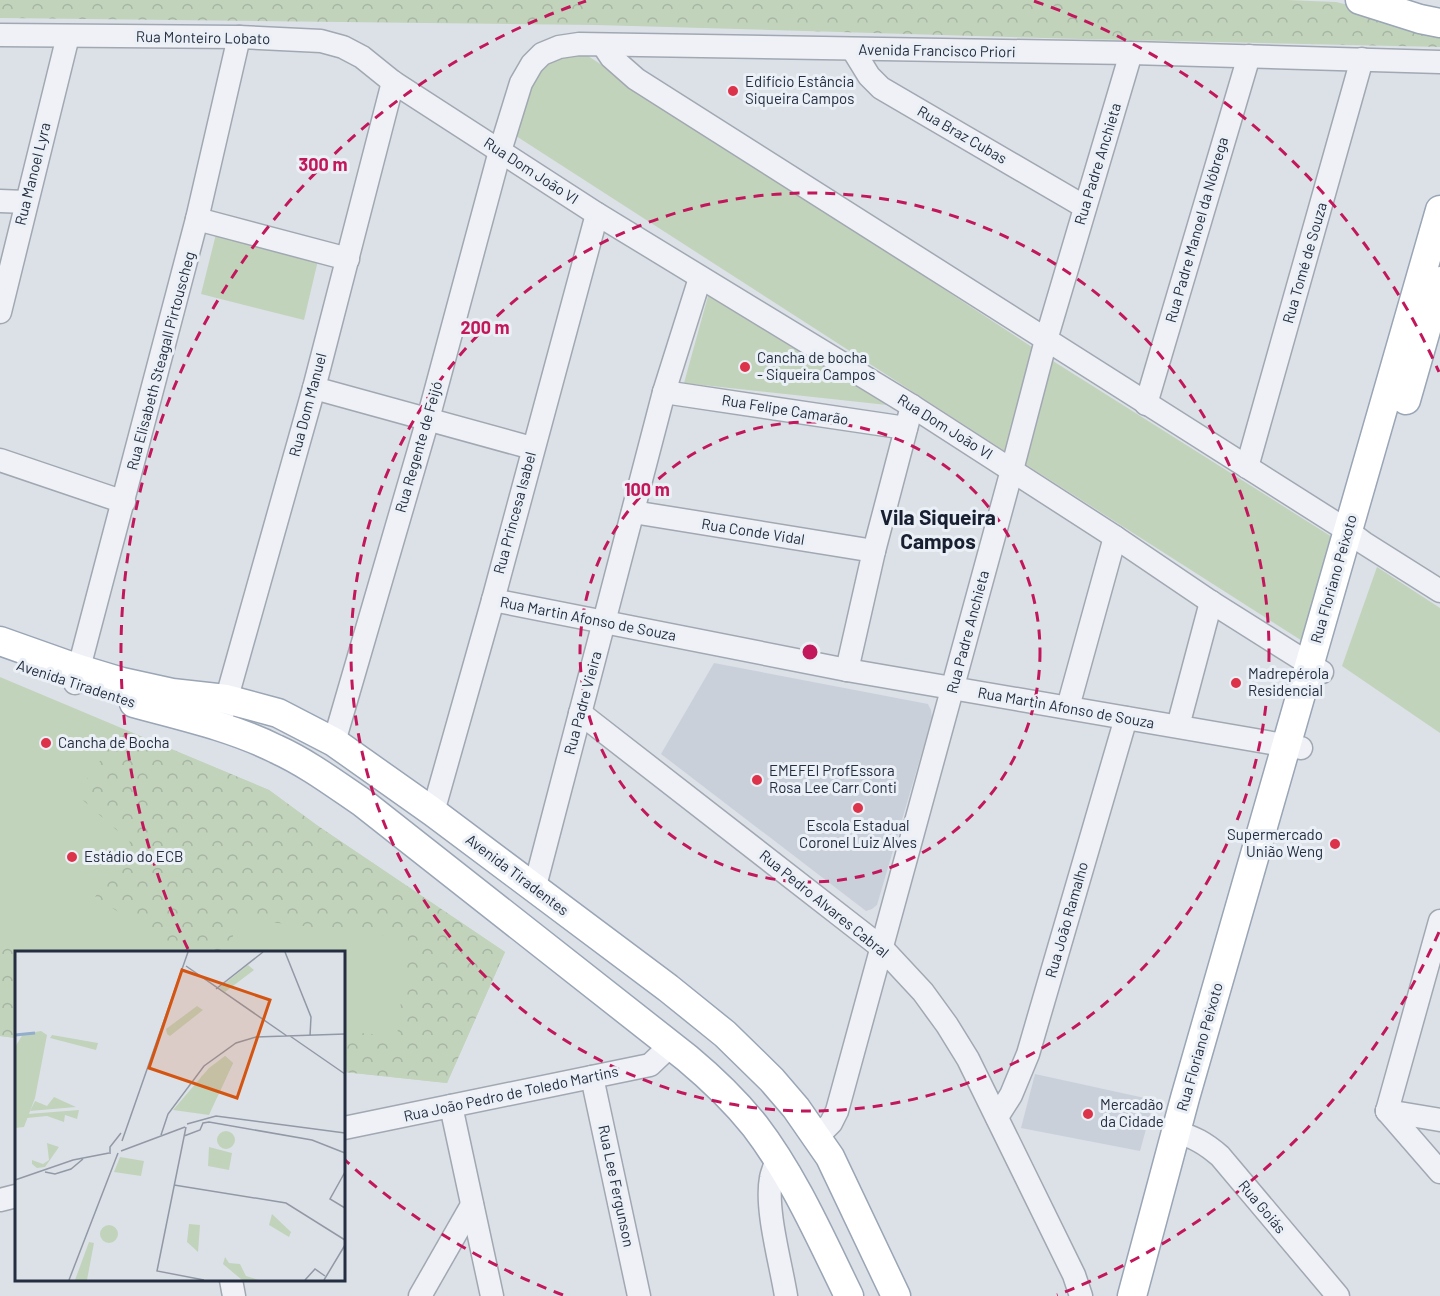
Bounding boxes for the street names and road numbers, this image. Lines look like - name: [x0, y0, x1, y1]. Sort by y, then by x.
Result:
- street label: Rua Monteiro Lobato: [136, 27, 270, 47]
- street label: Avenida Francisco Priori: [858, 40, 1016, 60]
- street label: Rua Padre Anchieta: [1070, 100, 1124, 227]
- street label: Rua Braz Cubas: [915, 101, 1010, 167]
- street label: Rua Manoel Lyra: [11, 121, 53, 227]
- street label: Rua Dom João VI: [481, 133, 582, 207]
- street label: Rua Padre Manoel da Nóbrega: [1161, 135, 1231, 325]
- street label: Rua Tomé de Souza: [1278, 200, 1330, 325]
- street label: Rua Elisabeth Steagall Pirtouscheg: [122, 249, 198, 472]
- street label: Rua Dom Manuel: [285, 351, 330, 459]
- street label: Rua Regente de Feijó: [391, 379, 445, 515]
- street label: Rua Felipe Camarão: [720, 390, 850, 428]
- street label: Rua Dom João VI: [895, 390, 997, 463]
- street label: Rua Princesa Isabel: [489, 450, 539, 576]
- street label: Rua Floriano Peixoto: [1306, 512, 1360, 645]
- street label: Rua Conde Vidal: [700, 514, 806, 548]
- street label: Rua Padre Anchieta: [942, 568, 992, 695]
- street label: Rua Martin Afonso de Souza: [499, 592, 678, 644]
- street label: Rua Padre Vieira: [560, 649, 605, 757]
- street label: Avenida Tiradentes: [14, 655, 138, 711]
- street label: Rua Martin Afonso de Souza: [976, 683, 1156, 731]
- street label: Avenida Tiradentes: [463, 830, 573, 919]
- street label: Rua Pedro Alvares Cabral: [756, 845, 893, 961]
- street label: Rua João Ramalho: [1041, 860, 1091, 980]
- street label: Rua Floriano Peixoto: [1172, 980, 1226, 1113]
- street label: Rua João Pedro de Toledo Martins: [402, 1061, 620, 1125]
- street label: Rua Lee Fergunson: [595, 1123, 639, 1248]
- street label: Rua Goiás: [1235, 1176, 1290, 1237]

